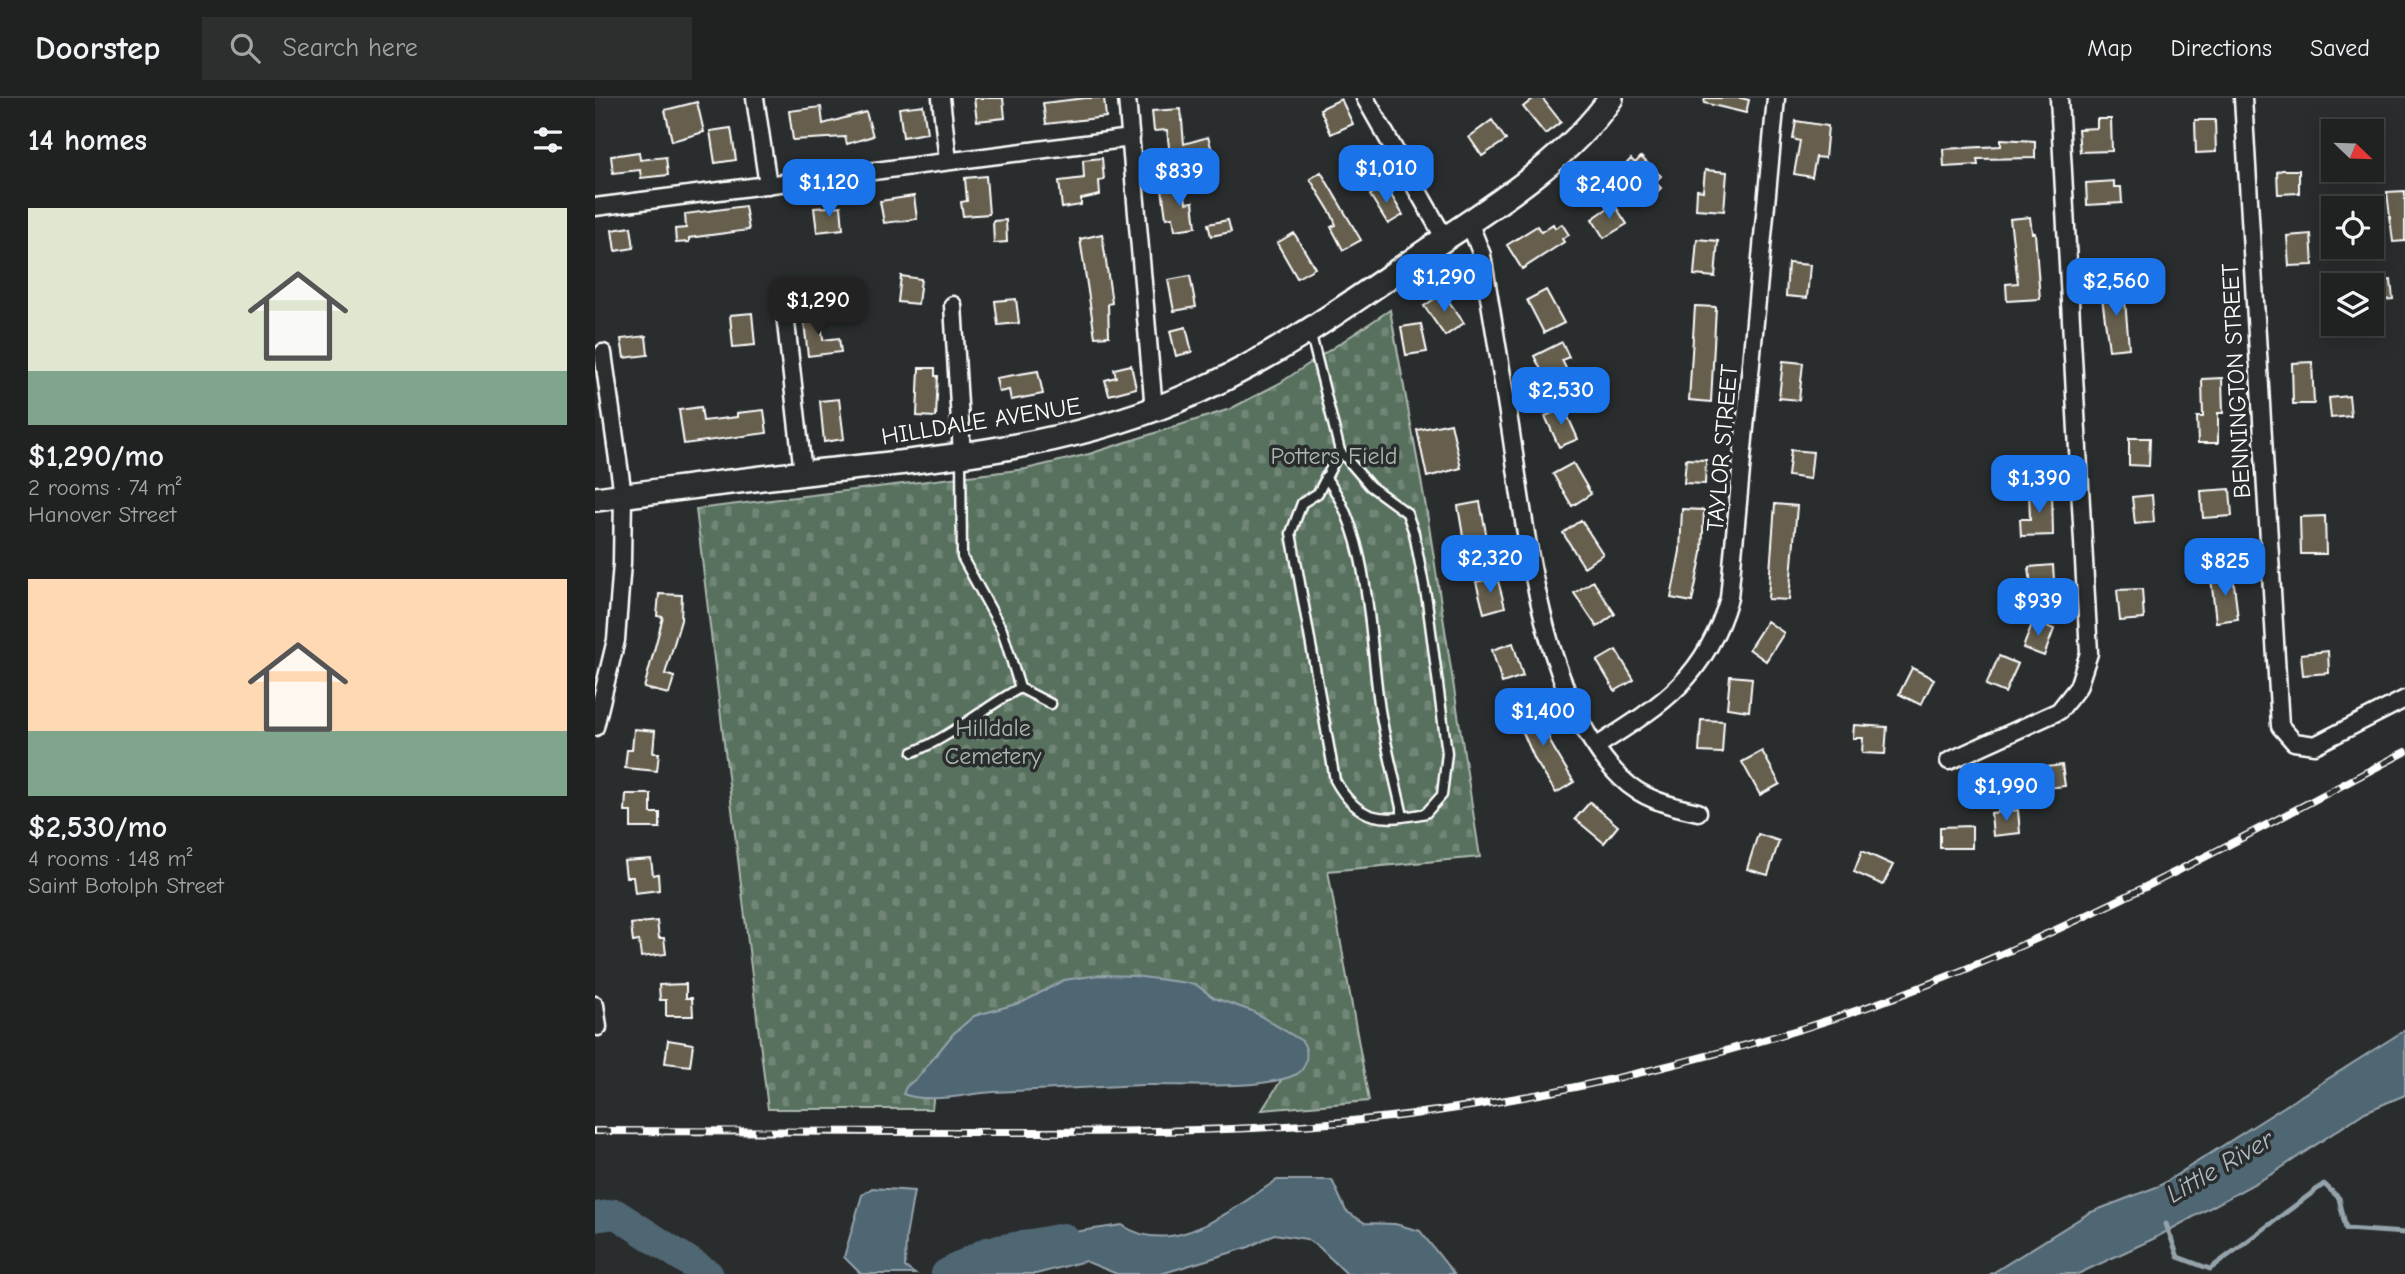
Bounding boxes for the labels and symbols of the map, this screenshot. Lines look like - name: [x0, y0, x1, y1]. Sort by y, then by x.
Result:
- north arrow: [2321, 119, 2383, 182]
- pin: $1,010: [1329, 146, 1443, 205]
- pin: $839: [1138, 148, 1220, 208]
- pin: $1,120: [772, 159, 886, 219]
- pin: $2,400: [1552, 162, 1666, 221]
- pin: $1,290: [1387, 254, 1501, 314]
- pin: $2,560: [2059, 258, 2173, 318]
- street label: BENNINGTON STREET: [2216, 262, 2256, 499]
- pin: $1,290: [761, 278, 875, 337]
- street label: TAYLOR STREET: [1701, 363, 1743, 533]
- pin: $2,530: [1504, 368, 1618, 427]
- street label: HILLDALE AVENUE: [879, 391, 1083, 451]
- park label: Potters Field: [1271, 442, 1397, 470]
- pin: $1,390: [1982, 456, 2096, 515]
- pin: $2,320: [1433, 536, 1547, 595]
- pin: $825: [2184, 538, 2266, 598]
- pin: $939: [1997, 578, 2079, 638]
- pin: $1,400: [1486, 688, 1600, 748]
- park label: Hilldale Cemetery: [944, 714, 1042, 770]
- pin: $1,990: [1949, 764, 2063, 823]
- water label: Little River: [2161, 1124, 2280, 1210]

